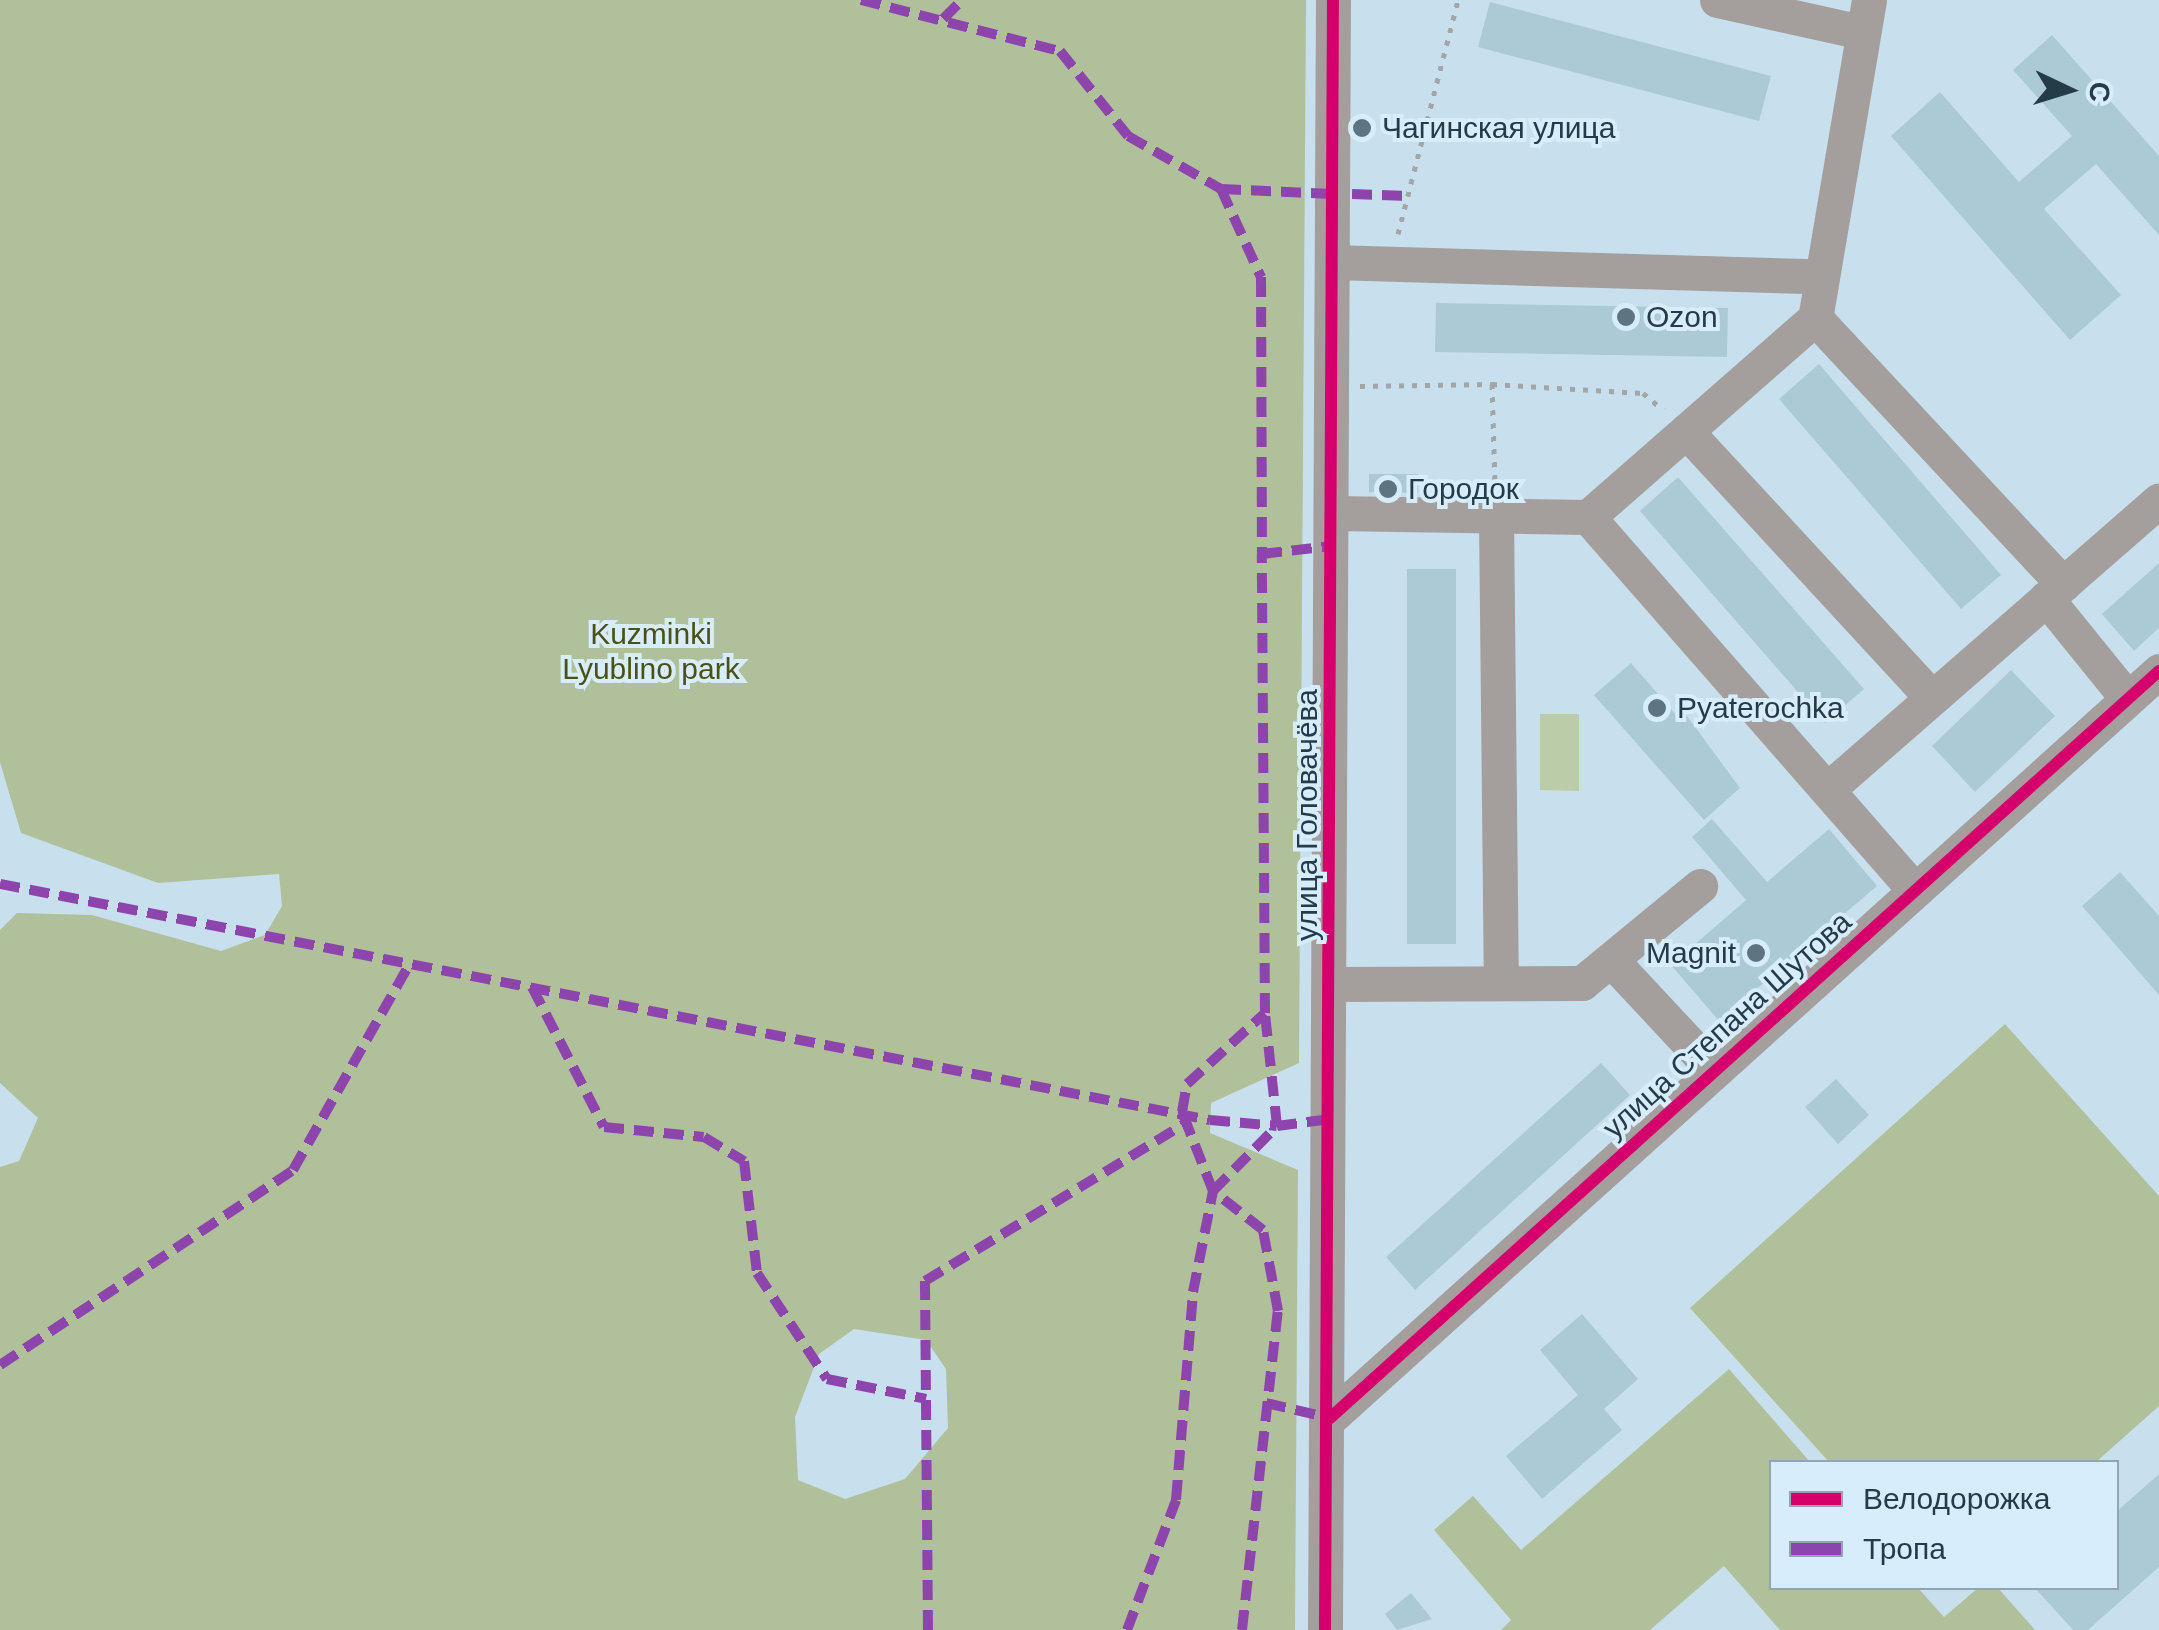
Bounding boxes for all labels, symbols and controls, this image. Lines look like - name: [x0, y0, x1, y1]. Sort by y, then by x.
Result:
- north arrow: [2019, 40, 2119, 140]
- text: С: [2083, 81, 2116, 103]
- place label: Чагинская улица: [1382, 110, 1615, 146]
- marker: Чагинская улица: [1351, 117, 1373, 139]
- place label: Ozon: [1646, 299, 1718, 335]
- marker: Ozon: [1615, 306, 1637, 328]
- place label: Городок: [1408, 471, 1519, 507]
- marker: Городок: [1377, 478, 1399, 500]
- park label: Kuzminki Lyublino park: [562, 616, 740, 686]
- street label: улица Головачёва: [1289, 689, 1325, 941]
- place label: Pyaterochka: [1677, 690, 1844, 726]
- marker: Pyaterochka: [1646, 697, 1668, 719]
- street label: улица Степана Шутова: [1595, 904, 1859, 1146]
- place label: Magnit: [1646, 935, 1736, 971]
- marker: Magnit: [1745, 942, 1767, 964]
- legend: [1769, 1460, 2119, 1590]
- text: Велодорожка: [1863, 1482, 2050, 1515]
- text: Тропа: [1863, 1532, 1946, 1565]

